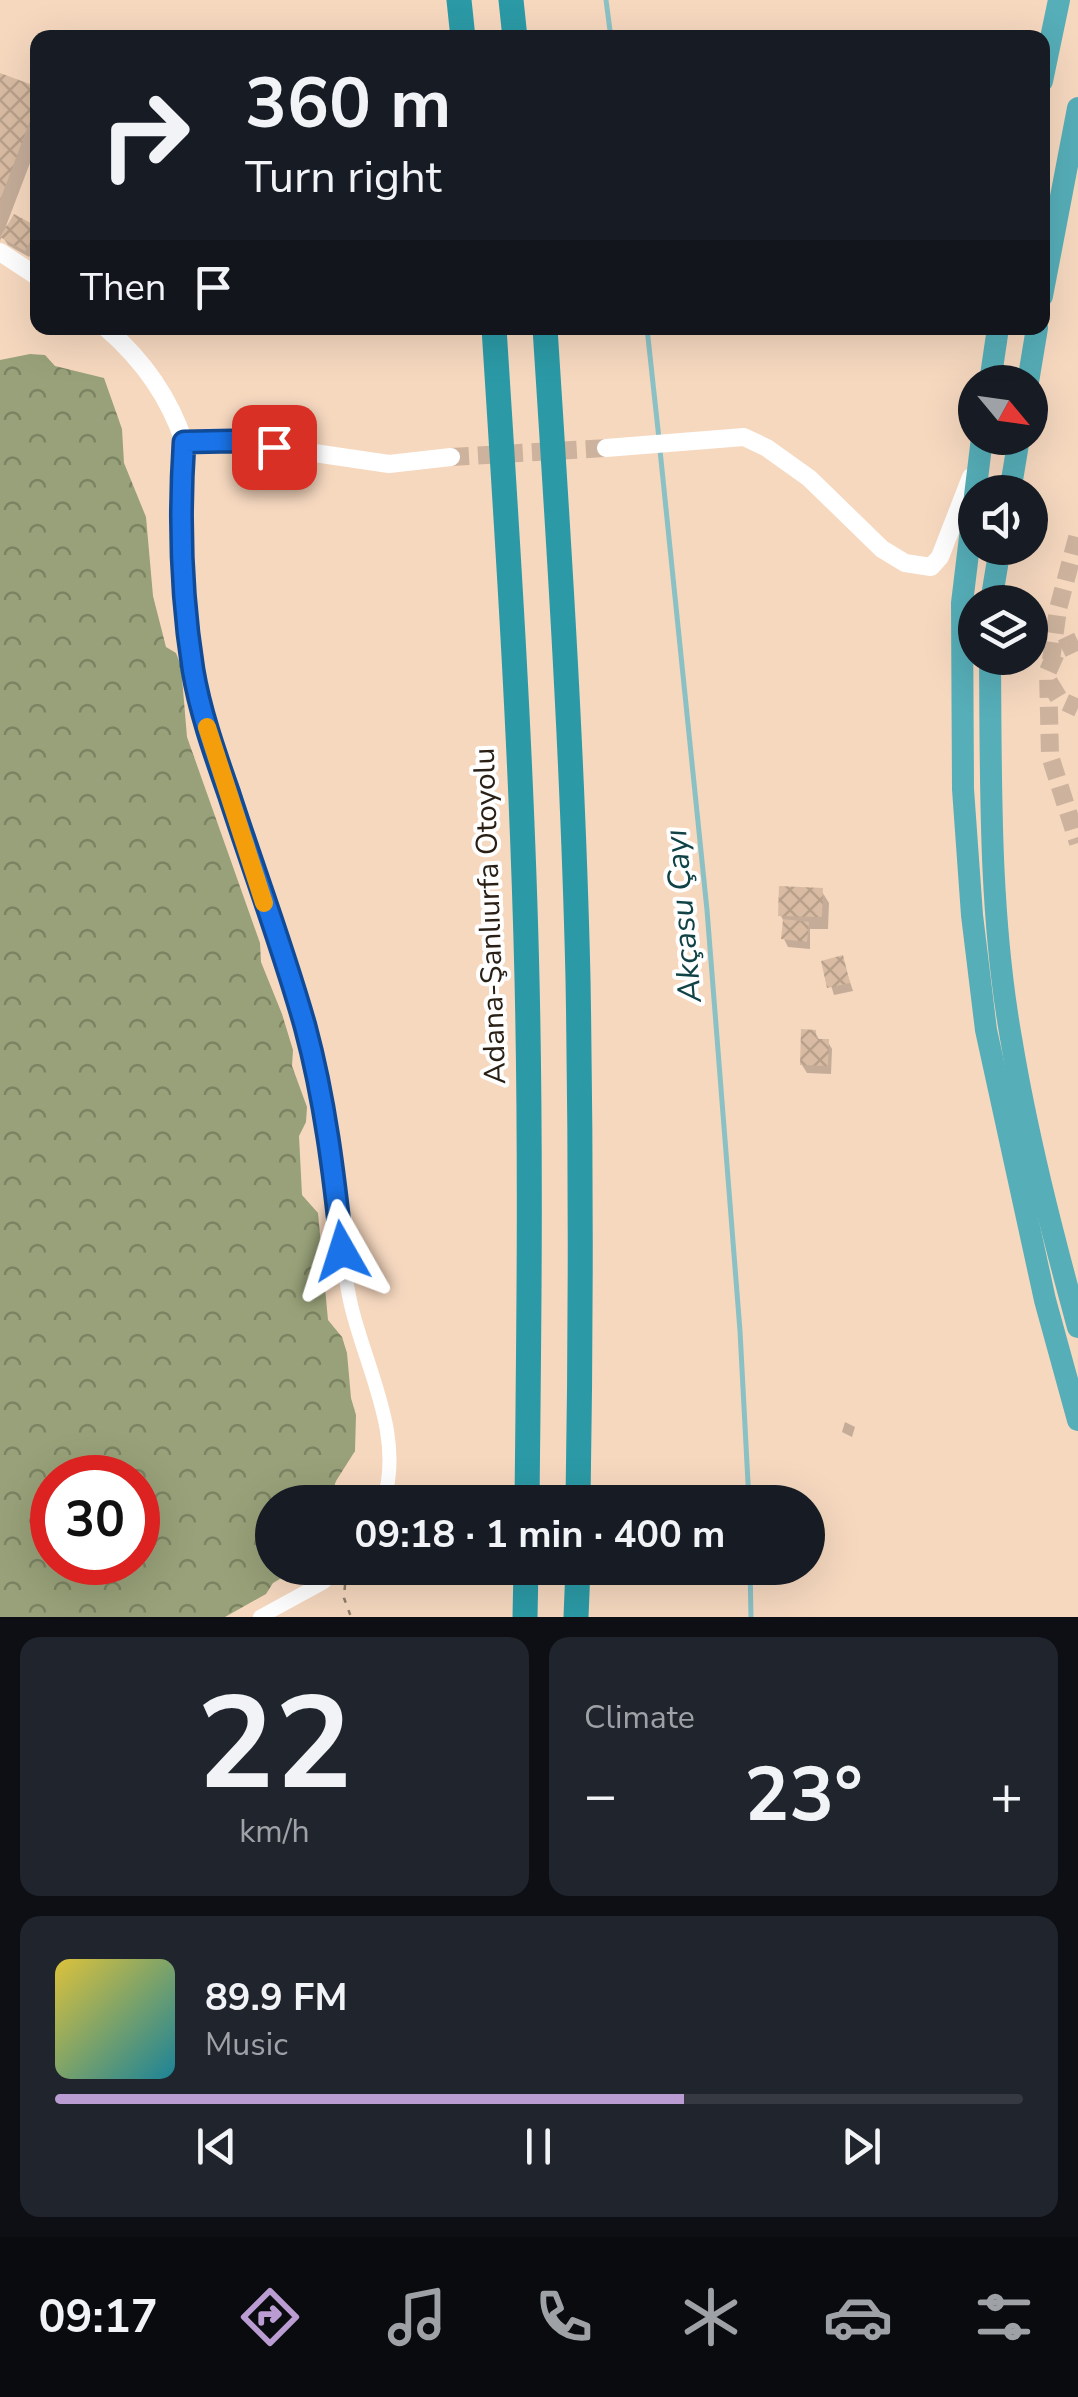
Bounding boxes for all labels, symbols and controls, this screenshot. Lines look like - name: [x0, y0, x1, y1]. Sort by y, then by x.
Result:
- text: 360 m: [245, 56, 451, 152]
- icon: right: [80, 70, 210, 200]
- text: Turn right: [245, 147, 442, 208]
- icon: arrive: [186, 260, 241, 315]
- text: Then: [80, 262, 166, 313]
- north arrow: [958, 365, 1048, 455]
- map controls: [958, 365, 1048, 675]
- pin: [232, 405, 317, 490]
- icon: arrive: [247, 420, 302, 475]
- button: sound: [958, 475, 1048, 565]
- button: layers: [958, 585, 1048, 675]
- street label: Adana-Şanlıurfa Otoyolu: [464, 747, 516, 1085]
- water label: Akçasu Çayı: [654, 828, 712, 1005]
- position arrow: [290, 1199, 394, 1303]
- speed limit sign: 30: [30, 1455, 160, 1585]
- text: 09:18 · 1 min · 400 m: [355, 1509, 725, 1560]
- text: 22: [196, 1656, 353, 1833]
- text: Climate: [584, 1696, 695, 1739]
- text: 23°: [744, 1744, 863, 1846]
- text: −: [584, 1758, 617, 1833]
- text: +: [990, 1758, 1023, 1833]
- text: km/h: [239, 1810, 310, 1853]
- text: 89.9 FM: [205, 1972, 347, 2023]
- text: Music: [205, 2023, 288, 2066]
- icon: previous: [189, 2119, 244, 2174]
- icon: pause: [511, 2119, 566, 2174]
- icon: next: [834, 2119, 889, 2174]
- icon: directions: [235, 2282, 305, 2352]
- icon: music: [382, 2282, 452, 2352]
- icon: phone: [529, 2282, 599, 2352]
- icon: climate: [676, 2282, 746, 2352]
- icon: car: [823, 2282, 893, 2352]
- icon: filters: [969, 2282, 1039, 2352]
- text: 09:17: [38, 2287, 158, 2348]

